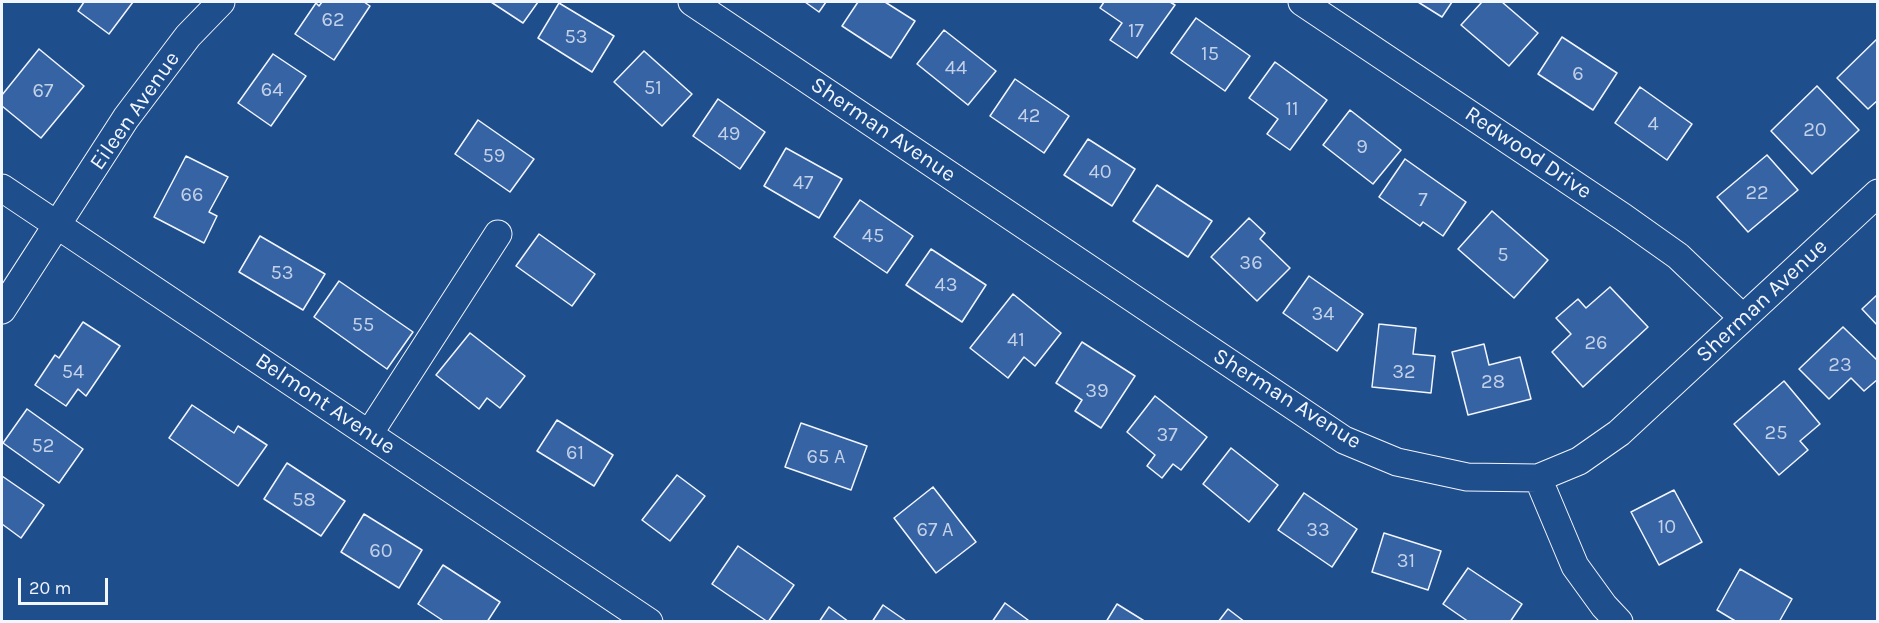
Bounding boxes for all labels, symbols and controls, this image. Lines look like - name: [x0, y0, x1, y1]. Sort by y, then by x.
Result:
- house number: 62: [321, 8, 345, 32]
- house number: 17: [1128, 19, 1144, 43]
- house number: 53: [564, 25, 588, 49]
- house number: 15: [1201, 42, 1219, 66]
- street label: Eileen Avenue: [84, 47, 186, 175]
- house number: 44: [945, 56, 967, 80]
- house number: 6: [1572, 62, 1584, 86]
- street label: Sherman Avenue: [805, 72, 961, 188]
- house number: 51: [644, 76, 662, 100]
- house number: 64: [261, 78, 283, 102]
- house number: 67: [33, 79, 53, 103]
- house number: 11: [1285, 97, 1299, 121]
- street label: Redwood Drive: [1460, 101, 1596, 205]
- house number: 42: [1018, 104, 1040, 128]
- house number: 4: [1647, 112, 1659, 136]
- house number: 20: [1803, 118, 1827, 142]
- house number: 49: [718, 122, 740, 146]
- house number: 9: [1356, 135, 1368, 159]
- house number: 59: [483, 144, 505, 168]
- house number: 40: [1088, 160, 1112, 184]
- house number: 47: [793, 171, 813, 195]
- house number: 22: [1745, 181, 1769, 205]
- house number: 66: [181, 183, 203, 207]
- house number: 7: [1418, 188, 1428, 212]
- house number: 45: [862, 224, 884, 248]
- street label: Sherman Avenue: [1691, 234, 1833, 368]
- house number: 5: [1497, 243, 1509, 267]
- house number: 36: [1239, 251, 1263, 275]
- house number: 53: [270, 261, 294, 285]
- house number: 43: [935, 273, 957, 297]
- house number: 34: [1312, 302, 1334, 326]
- house number: 55: [352, 313, 374, 337]
- house number: 41: [1007, 328, 1025, 352]
- house number: 26: [1584, 331, 1608, 355]
- street label: Sherman Avenue: [1208, 343, 1366, 455]
- street label: Belmont Avenue: [250, 348, 400, 460]
- house number: 23: [1828, 353, 1852, 377]
- house number: 54: [62, 360, 84, 384]
- house number: 32: [1392, 360, 1416, 384]
- house number: 28: [1481, 370, 1505, 394]
- house number: 39: [1085, 379, 1109, 403]
- house number: 25: [1765, 421, 1787, 445]
- house number: 37: [1156, 423, 1178, 447]
- house number: 52: [32, 434, 54, 458]
- house number: 61: [566, 441, 584, 465]
- house number: 65 A: [807, 445, 845, 469]
- house number: 58: [292, 488, 316, 512]
- house number: 10: [1658, 515, 1676, 539]
- house number: 67 A: [916, 518, 954, 542]
- house number: 33: [1306, 518, 1330, 542]
- house number: 60: [369, 539, 393, 563]
- house number: 31: [1397, 549, 1415, 573]
- scale bar: [21, 566, 111, 604]
- text: 20 m: [29, 577, 71, 599]

